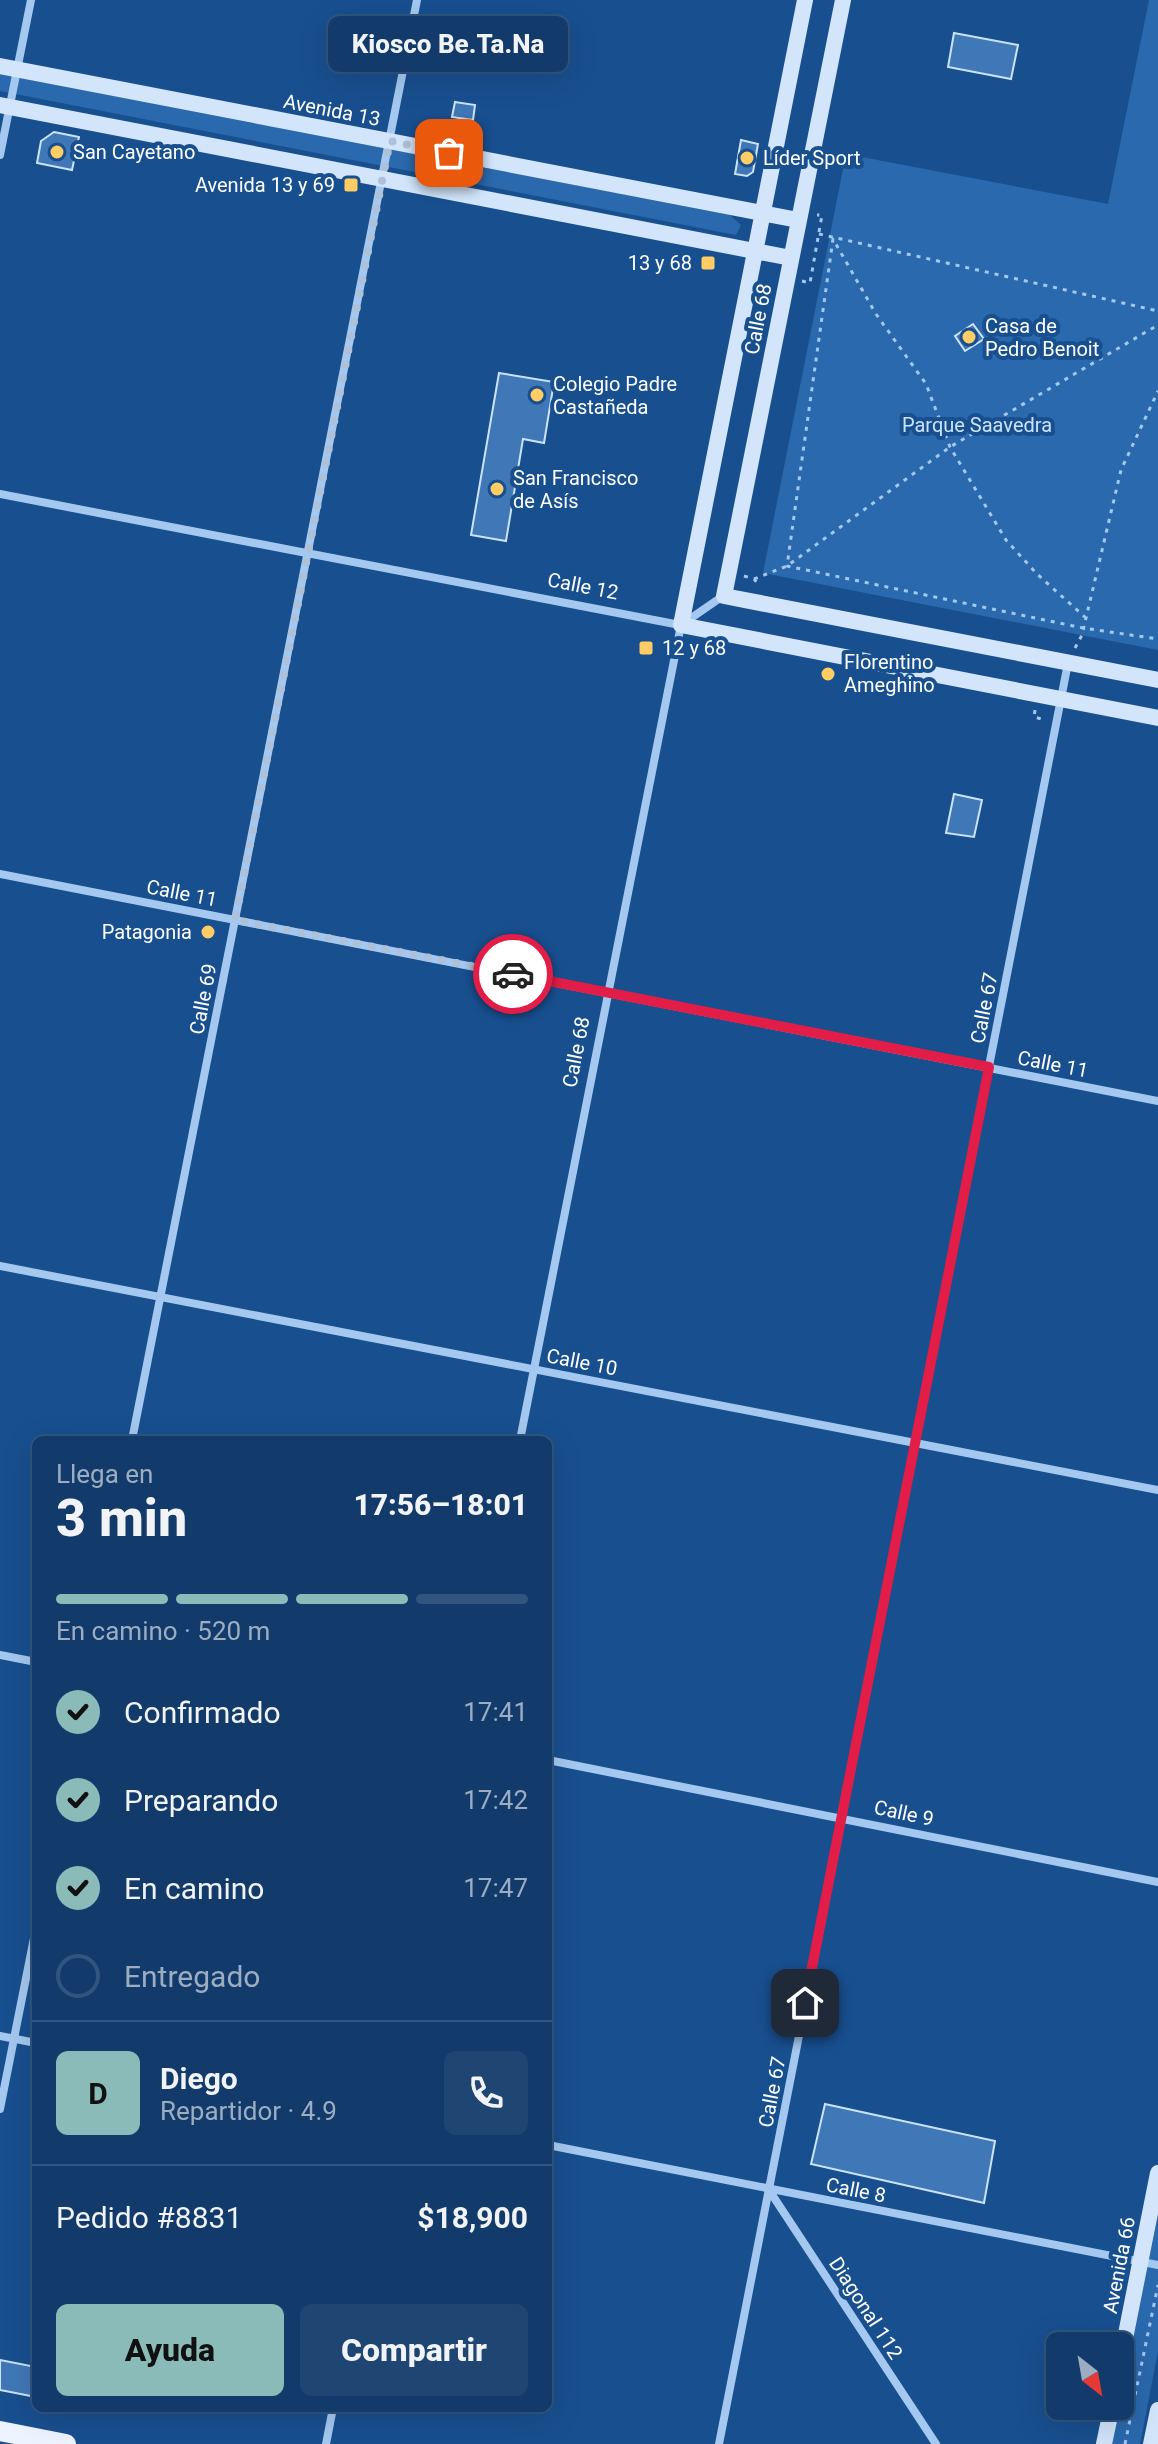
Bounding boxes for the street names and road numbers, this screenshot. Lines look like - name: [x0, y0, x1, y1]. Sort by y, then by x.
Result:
- street label: Avenida 13: [281, 89, 383, 131]
- street label: Calle 68: [739, 282, 777, 356]
- street label: Calle 12: [546, 567, 620, 605]
- street label: Calle 11: [145, 874, 219, 912]
- street label: Calle 69: [184, 962, 222, 1036]
- street label: Calle 67: [965, 971, 1003, 1045]
- street label: Calle 68: [557, 1015, 595, 1089]
- street label: Calle 11: [1016, 1045, 1090, 1083]
- street label: Calle 10: [545, 1343, 619, 1381]
- street label: Calle 9: [872, 1795, 936, 1831]
- street label: Calle 67: [753, 2055, 791, 2129]
- street label: Calle 8: [824, 2172, 888, 2208]
- street label: Avenida 66: [1098, 2214, 1140, 2316]
- street label: Diagonal 112: [824, 2252, 908, 2364]

